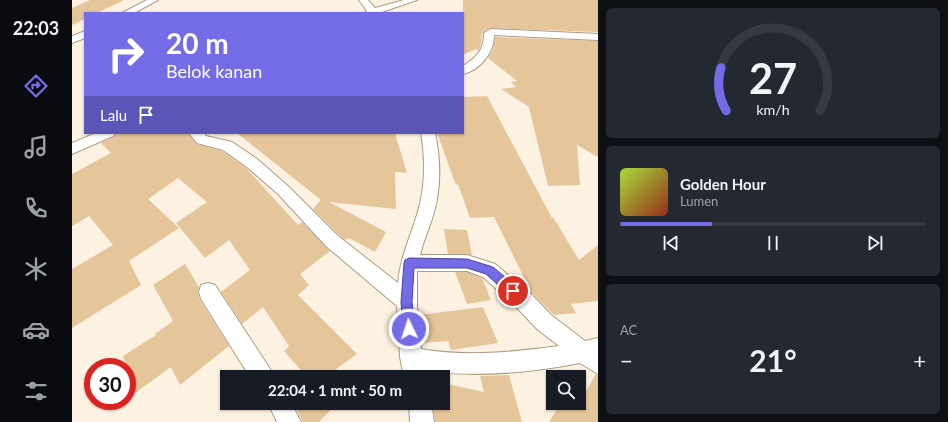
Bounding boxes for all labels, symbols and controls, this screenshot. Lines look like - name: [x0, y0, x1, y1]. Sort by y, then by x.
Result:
- text: 22:03: [13, 17, 59, 39]
- text: 20 m: [166, 26, 229, 60]
- icon: right: [100, 28, 152, 80]
- text: 27: [749, 53, 797, 103]
- text: Belok kanan: [166, 60, 262, 82]
- icon: directions: [22, 72, 50, 100]
- text: km/h: [756, 101, 790, 118]
- icon: arrive: [135, 104, 157, 126]
- text: Lalu: [100, 106, 127, 124]
- icon: music: [22, 133, 50, 161]
- text: Golden Hour: [680, 175, 766, 193]
- text: Lumen: [680, 193, 718, 209]
- icon: phone: [22, 194, 50, 222]
- icon: previous: [660, 232, 682, 254]
- icon: pause: [762, 232, 784, 254]
- icon: next: [864, 232, 886, 254]
- icon: climate: [22, 255, 50, 283]
- pin: [496, 274, 530, 308]
- icon: arrive: [502, 280, 524, 302]
- position arrow: [388, 308, 430, 350]
- icon: car: [22, 316, 50, 344]
- text: AC: [620, 322, 637, 338]
- text: 21°: [749, 342, 797, 378]
- text: −: [620, 347, 633, 374]
- text: +: [913, 347, 926, 374]
- speed limit sign: 30: [84, 358, 136, 410]
- map controls: [546, 370, 586, 410]
- button: search: [546, 370, 586, 410]
- icon: filters: [22, 377, 50, 405]
- text: 22:04 · 1 mnt · 50 m: [268, 381, 402, 399]

